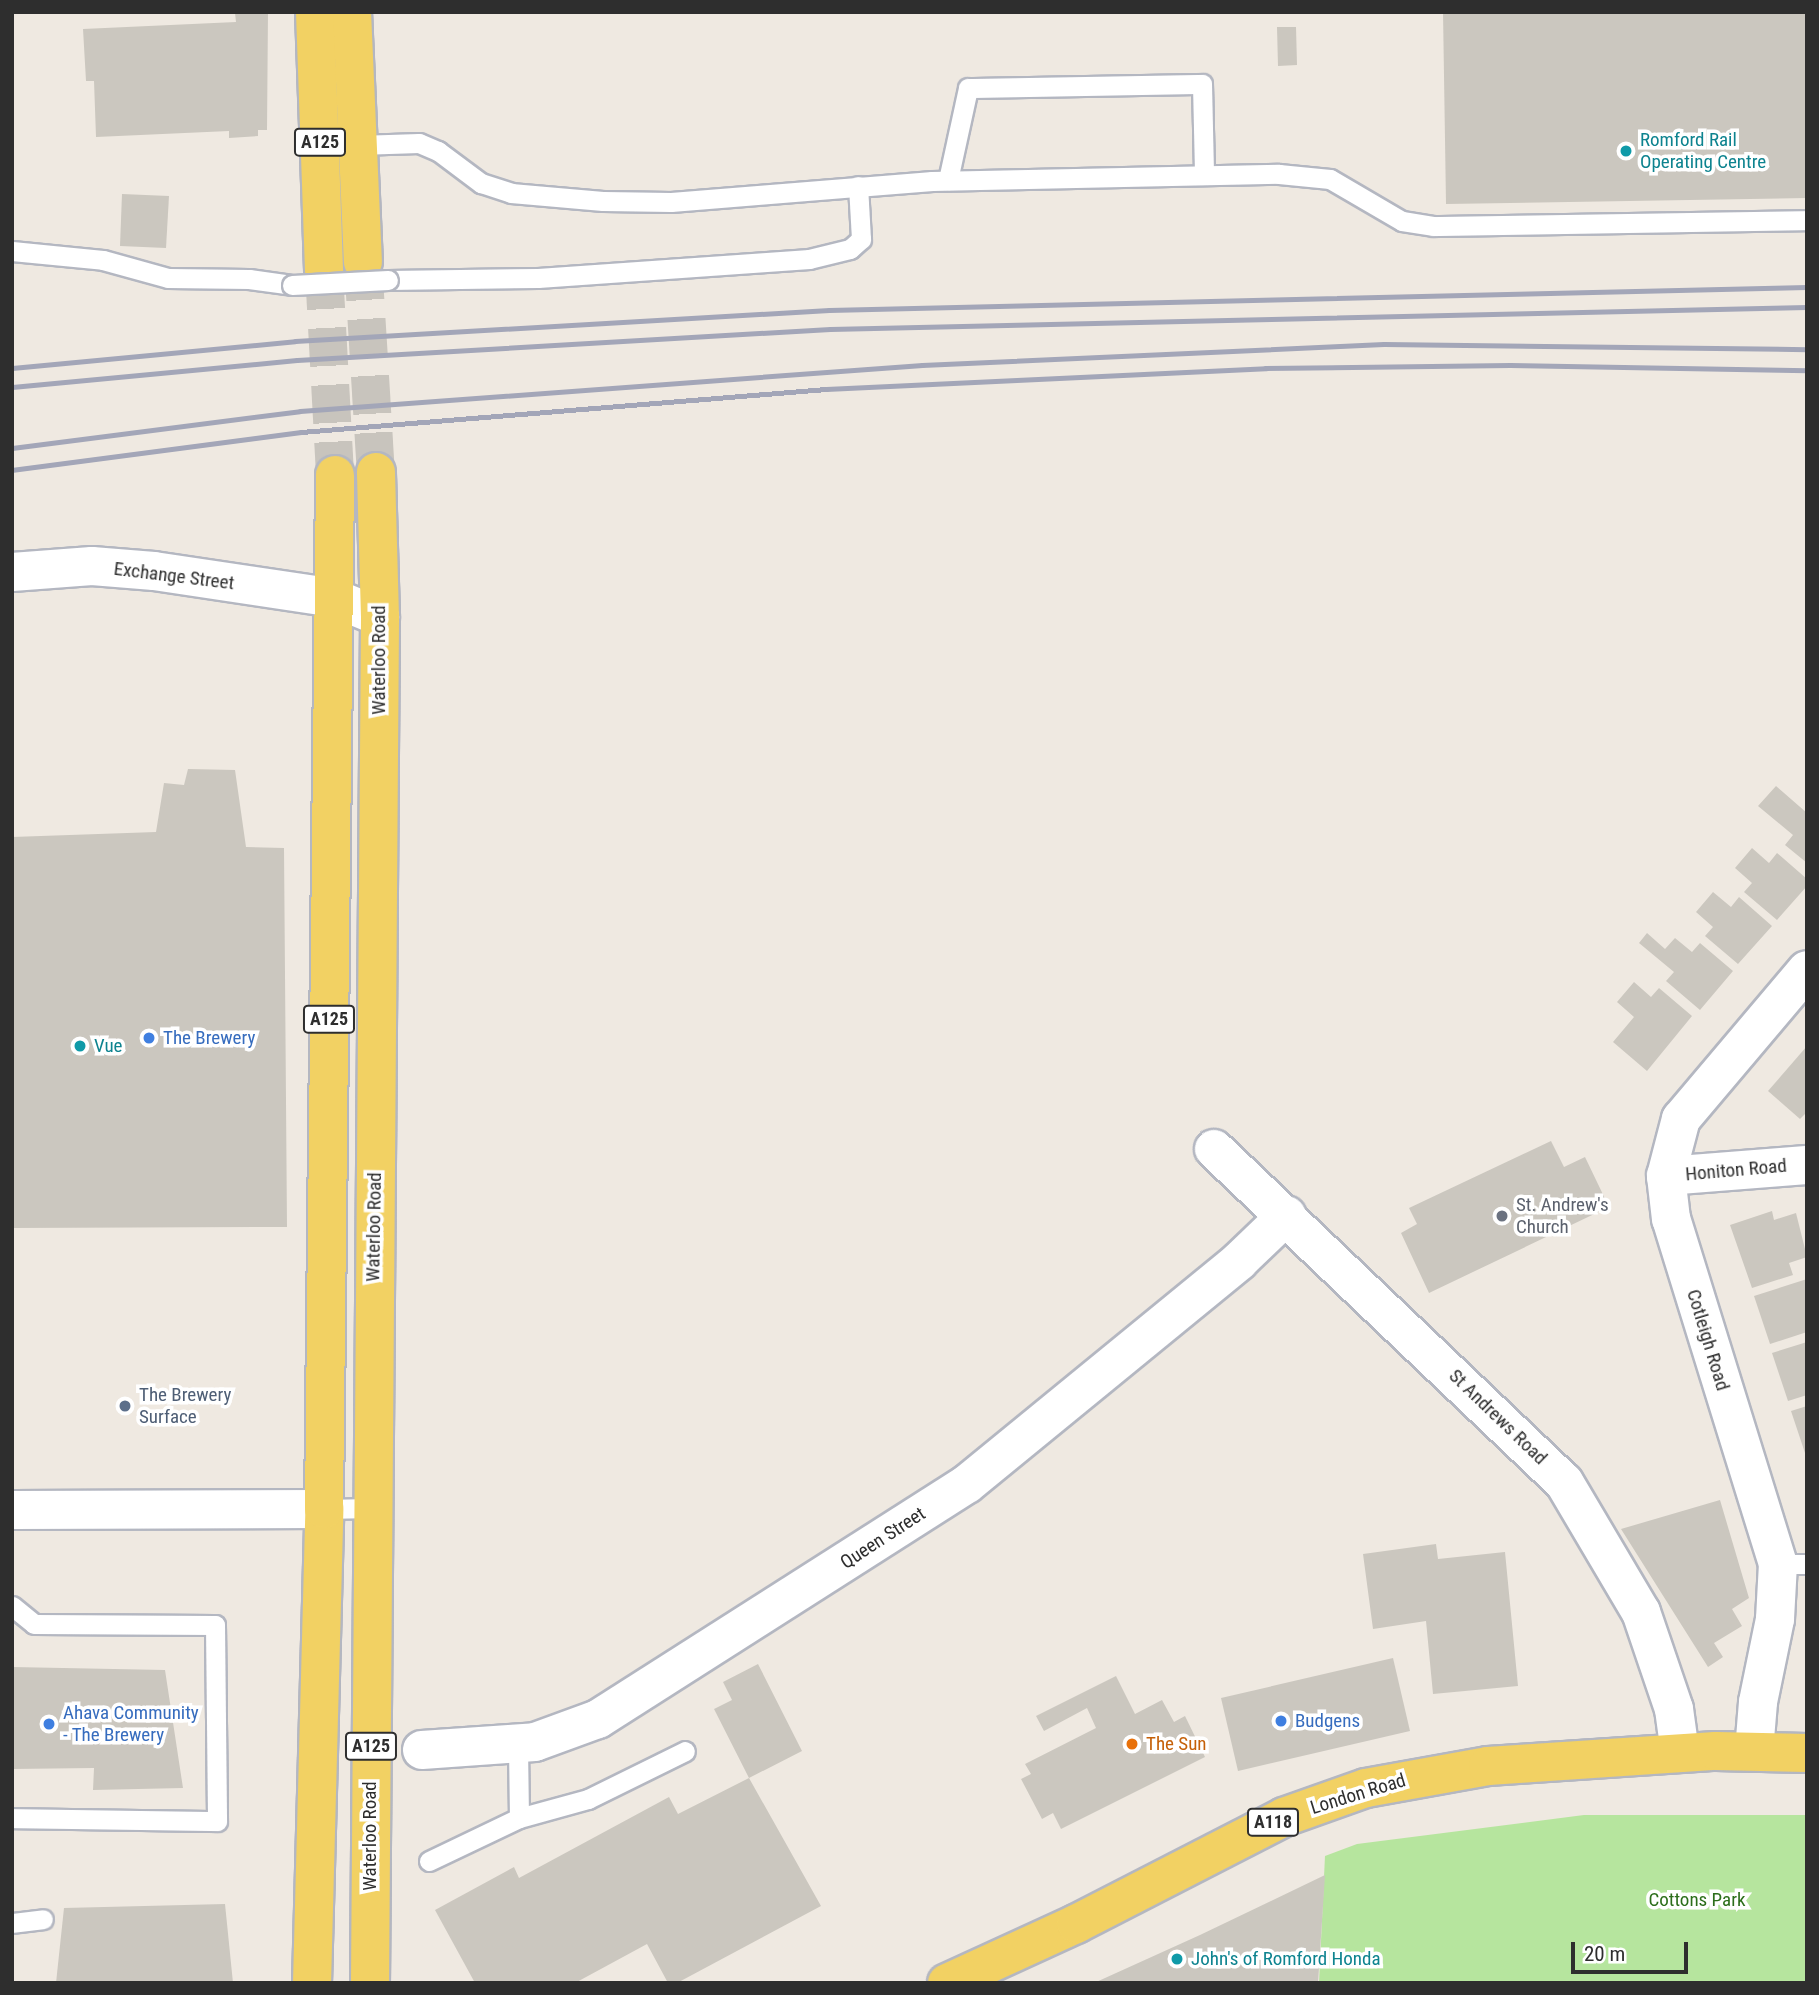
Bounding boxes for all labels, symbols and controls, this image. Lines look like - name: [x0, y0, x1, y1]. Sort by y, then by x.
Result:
- road number: A125: [294, 127, 346, 156]
- place label: Romford Rail Operating Centre: [1640, 129, 1766, 173]
- marker: Romford Rail Operating Centre: [1618, 143, 1634, 159]
- street label: Exchange Street: [113, 557, 235, 595]
- street label: Waterloo Road: [368, 605, 390, 715]
- road number: A125: [303, 1004, 355, 1034]
- place label: The Brewery: [163, 1027, 255, 1049]
- marker: The Brewery: [141, 1030, 157, 1046]
- place label: Vue: [94, 1035, 122, 1057]
- marker: Vue: [72, 1038, 88, 1054]
- street label: Honiton Road: [1684, 1154, 1788, 1186]
- street label: Waterloo Road: [362, 1172, 386, 1282]
- place label: St. Andrew's Church: [1516, 1194, 1609, 1238]
- marker: St. Andrew's Church: [1494, 1208, 1510, 1224]
- street label: Cotleigh Road: [1682, 1287, 1734, 1393]
- street label: St Andrews Road: [1444, 1365, 1552, 1469]
- place label: The Brewery Surface: [139, 1384, 231, 1428]
- marker: The Brewery Surface: [117, 1398, 133, 1414]
- street label: Queen Street: [836, 1502, 930, 1574]
- place label: Ahava Community - The Brewery: [63, 1702, 199, 1746]
- place label: Budgens: [1295, 1710, 1360, 1732]
- marker: Budgens: [1273, 1713, 1289, 1729]
- marker: Ahava Community - The Brewery: [41, 1716, 57, 1732]
- road number: A125: [345, 1731, 397, 1760]
- place label: The Sun: [1146, 1733, 1207, 1755]
- marker: The Sun: [1124, 1736, 1140, 1752]
- street label: London Road: [1308, 1769, 1408, 1819]
- street label: Waterloo Road: [359, 1781, 381, 1891]
- road number: A118: [1247, 1808, 1299, 1836]
- park label: Cottons Park: [1648, 1889, 1746, 1911]
- scale bar: [1574, 1928, 1691, 1972]
- text: 20 m: [1584, 1942, 1625, 1966]
- place label: John's of Romford Honda: [1191, 1948, 1381, 1970]
- marker: John's of Romford Honda: [1169, 1951, 1185, 1967]

